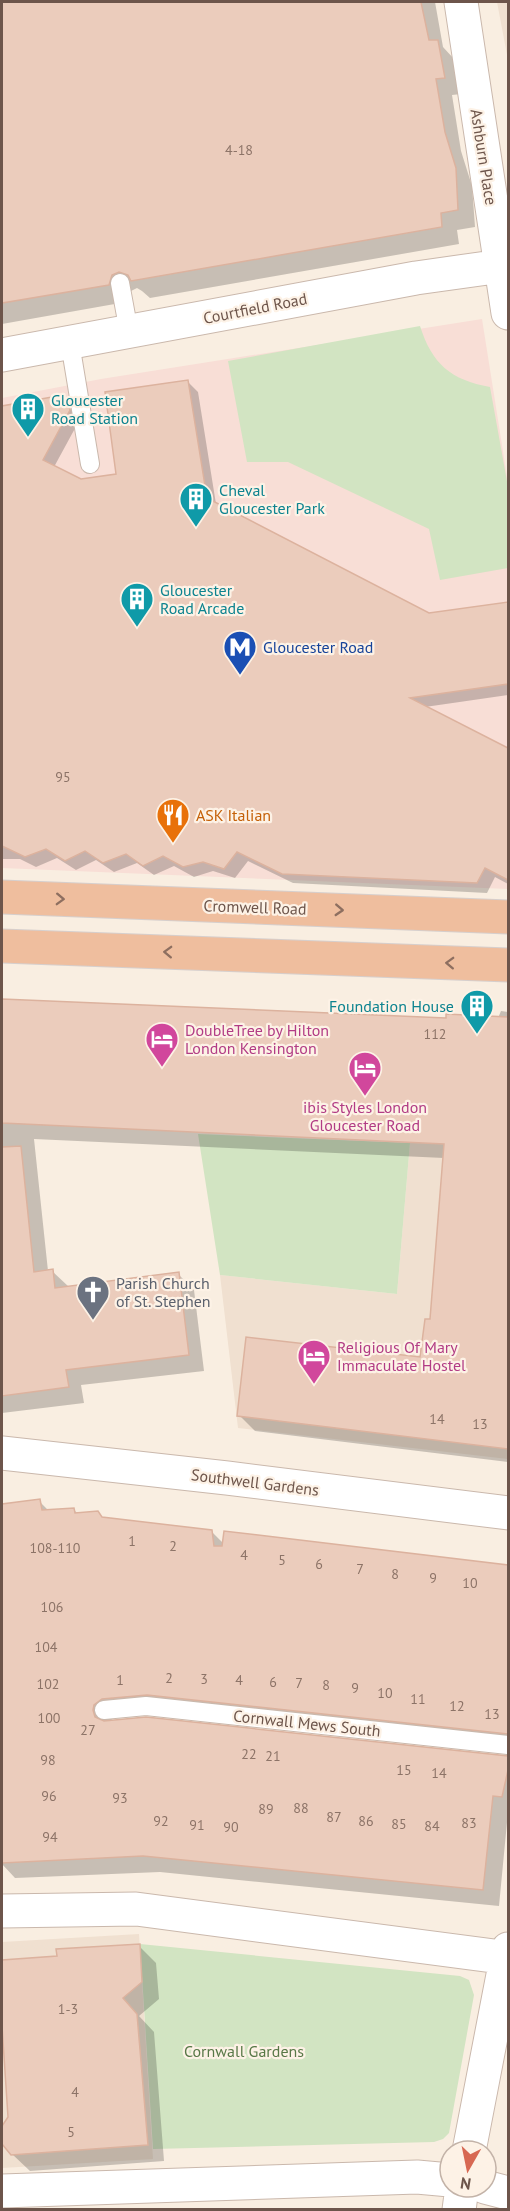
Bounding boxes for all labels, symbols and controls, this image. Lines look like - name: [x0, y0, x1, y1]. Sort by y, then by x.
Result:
- street label: Ashburn Place: [467, 107, 501, 207]
- house number: 4-18: [225, 141, 253, 159]
- street label: Courtfield Road: [201, 288, 309, 328]
- place label: Gloucester Road Station: [51, 390, 138, 428]
- building icon: Gloucester Road Station: [10, 391, 46, 438]
- place label: Cheval Gloucester Park: [219, 480, 325, 518]
- building icon: Cheval Gloucester Park: [178, 481, 214, 528]
- place label: Gloucester Road Arcade: [160, 580, 244, 618]
- building icon: Gloucester Road Arcade: [119, 581, 155, 628]
- metro station icon: Gloucester Road: [222, 629, 258, 676]
- place label: Gloucester Road: [263, 637, 373, 657]
- house number: 95: [55, 768, 71, 786]
- restaurant icon: ASK Italian: [155, 797, 191, 844]
- place label: ASK Italian: [196, 805, 271, 825]
- one-way arrow: [55, 892, 64, 905]
- street label: Cromwell Road: [203, 895, 307, 919]
- one-way arrow: [334, 904, 343, 917]
- one-way arrow: [163, 946, 172, 958]
- one-way arrow: [446, 957, 455, 969]
- building icon: Foundation House: [459, 988, 495, 1035]
- place label: Foundation House: [329, 996, 454, 1016]
- place label: DoubleTree by Hilton London Kensington: [185, 1020, 329, 1058]
- hotel icon: DoubleTree by Hilton London Kensington: [144, 1021, 180, 1068]
- house number: 112: [424, 1025, 446, 1043]
- hotel icon: ibis Styles London Gloucester Road: [347, 1050, 383, 1097]
- place label: ibis Styles London Gloucester Road: [303, 1097, 427, 1135]
- place label: Parish Church of St. Stephen: [116, 1273, 211, 1311]
- church icon: Parish Church of St. Stephen: [75, 1274, 111, 1321]
- place label: Religious Of Mary Immaculate Hostel: [337, 1337, 466, 1375]
- hotel icon: Religious Of Mary Immaculate Hostel: [296, 1338, 332, 1385]
- house number: 14: [429, 1410, 445, 1428]
- house number: 13: [472, 1415, 488, 1433]
- street label: Southwell Gardens: [190, 1464, 320, 1500]
- house number: 1: [128, 1532, 136, 1550]
- house number: 2: [169, 1537, 177, 1555]
- house number: 108-110: [30, 1539, 81, 1557]
- house number: 4: [240, 1546, 248, 1564]
- house number: 5: [278, 1551, 286, 1569]
- house number: 6: [315, 1555, 323, 1573]
- house number: 7: [356, 1560, 364, 1578]
- house number: 8: [391, 1565, 399, 1583]
- house number: 9: [429, 1569, 437, 1587]
- house number: 10: [462, 1574, 478, 1592]
- house number: 106: [41, 1598, 63, 1616]
- house number: 104: [35, 1638, 58, 1656]
- house number: 2: [165, 1669, 173, 1687]
- house number: 3: [200, 1670, 208, 1688]
- house number: 1: [116, 1671, 124, 1689]
- house number: 4: [235, 1671, 243, 1689]
- house number: 6: [269, 1673, 277, 1691]
- house number: 7: [295, 1674, 303, 1692]
- house number: 102: [37, 1675, 59, 1693]
- house number: 8: [322, 1676, 330, 1694]
- house number: 9: [351, 1679, 359, 1697]
- house number: 10: [377, 1684, 393, 1702]
- house number: 11: [410, 1690, 426, 1708]
- house number: 12: [449, 1697, 465, 1715]
- street label: Cornwall Mews South: [232, 1705, 382, 1741]
- house number: 13: [484, 1705, 500, 1723]
- house number: 100: [38, 1709, 61, 1727]
- house number: 27: [80, 1721, 96, 1739]
- house number: 22: [241, 1745, 257, 1763]
- house number: 21: [265, 1747, 281, 1765]
- house number: 98: [40, 1751, 56, 1769]
- house number: 15: [396, 1761, 412, 1779]
- house number: 14: [431, 1764, 447, 1782]
- house number: 96: [41, 1787, 57, 1805]
- house number: 93: [112, 1789, 128, 1807]
- house number: 88: [293, 1799, 309, 1817]
- house number: 89: [258, 1800, 274, 1818]
- house number: 87: [326, 1808, 342, 1826]
- house number: 92: [153, 1812, 169, 1830]
- house number: 86: [358, 1812, 374, 1830]
- house number: 83: [461, 1814, 477, 1832]
- house number: 85: [391, 1815, 407, 1833]
- house number: 91: [189, 1816, 205, 1834]
- house number: 84: [424, 1817, 440, 1835]
- house number: 90: [223, 1818, 239, 1836]
- house number: 94: [42, 1828, 58, 1846]
- house number: 1-3: [58, 2000, 78, 2018]
- park label: Cornwall Gardens: [184, 2041, 304, 2061]
- house number: 4: [71, 2083, 79, 2101]
- house number: 5: [67, 2123, 75, 2141]
- north arrow: [438, 2139, 498, 2199]
- text: N: [459, 2173, 472, 2195]

